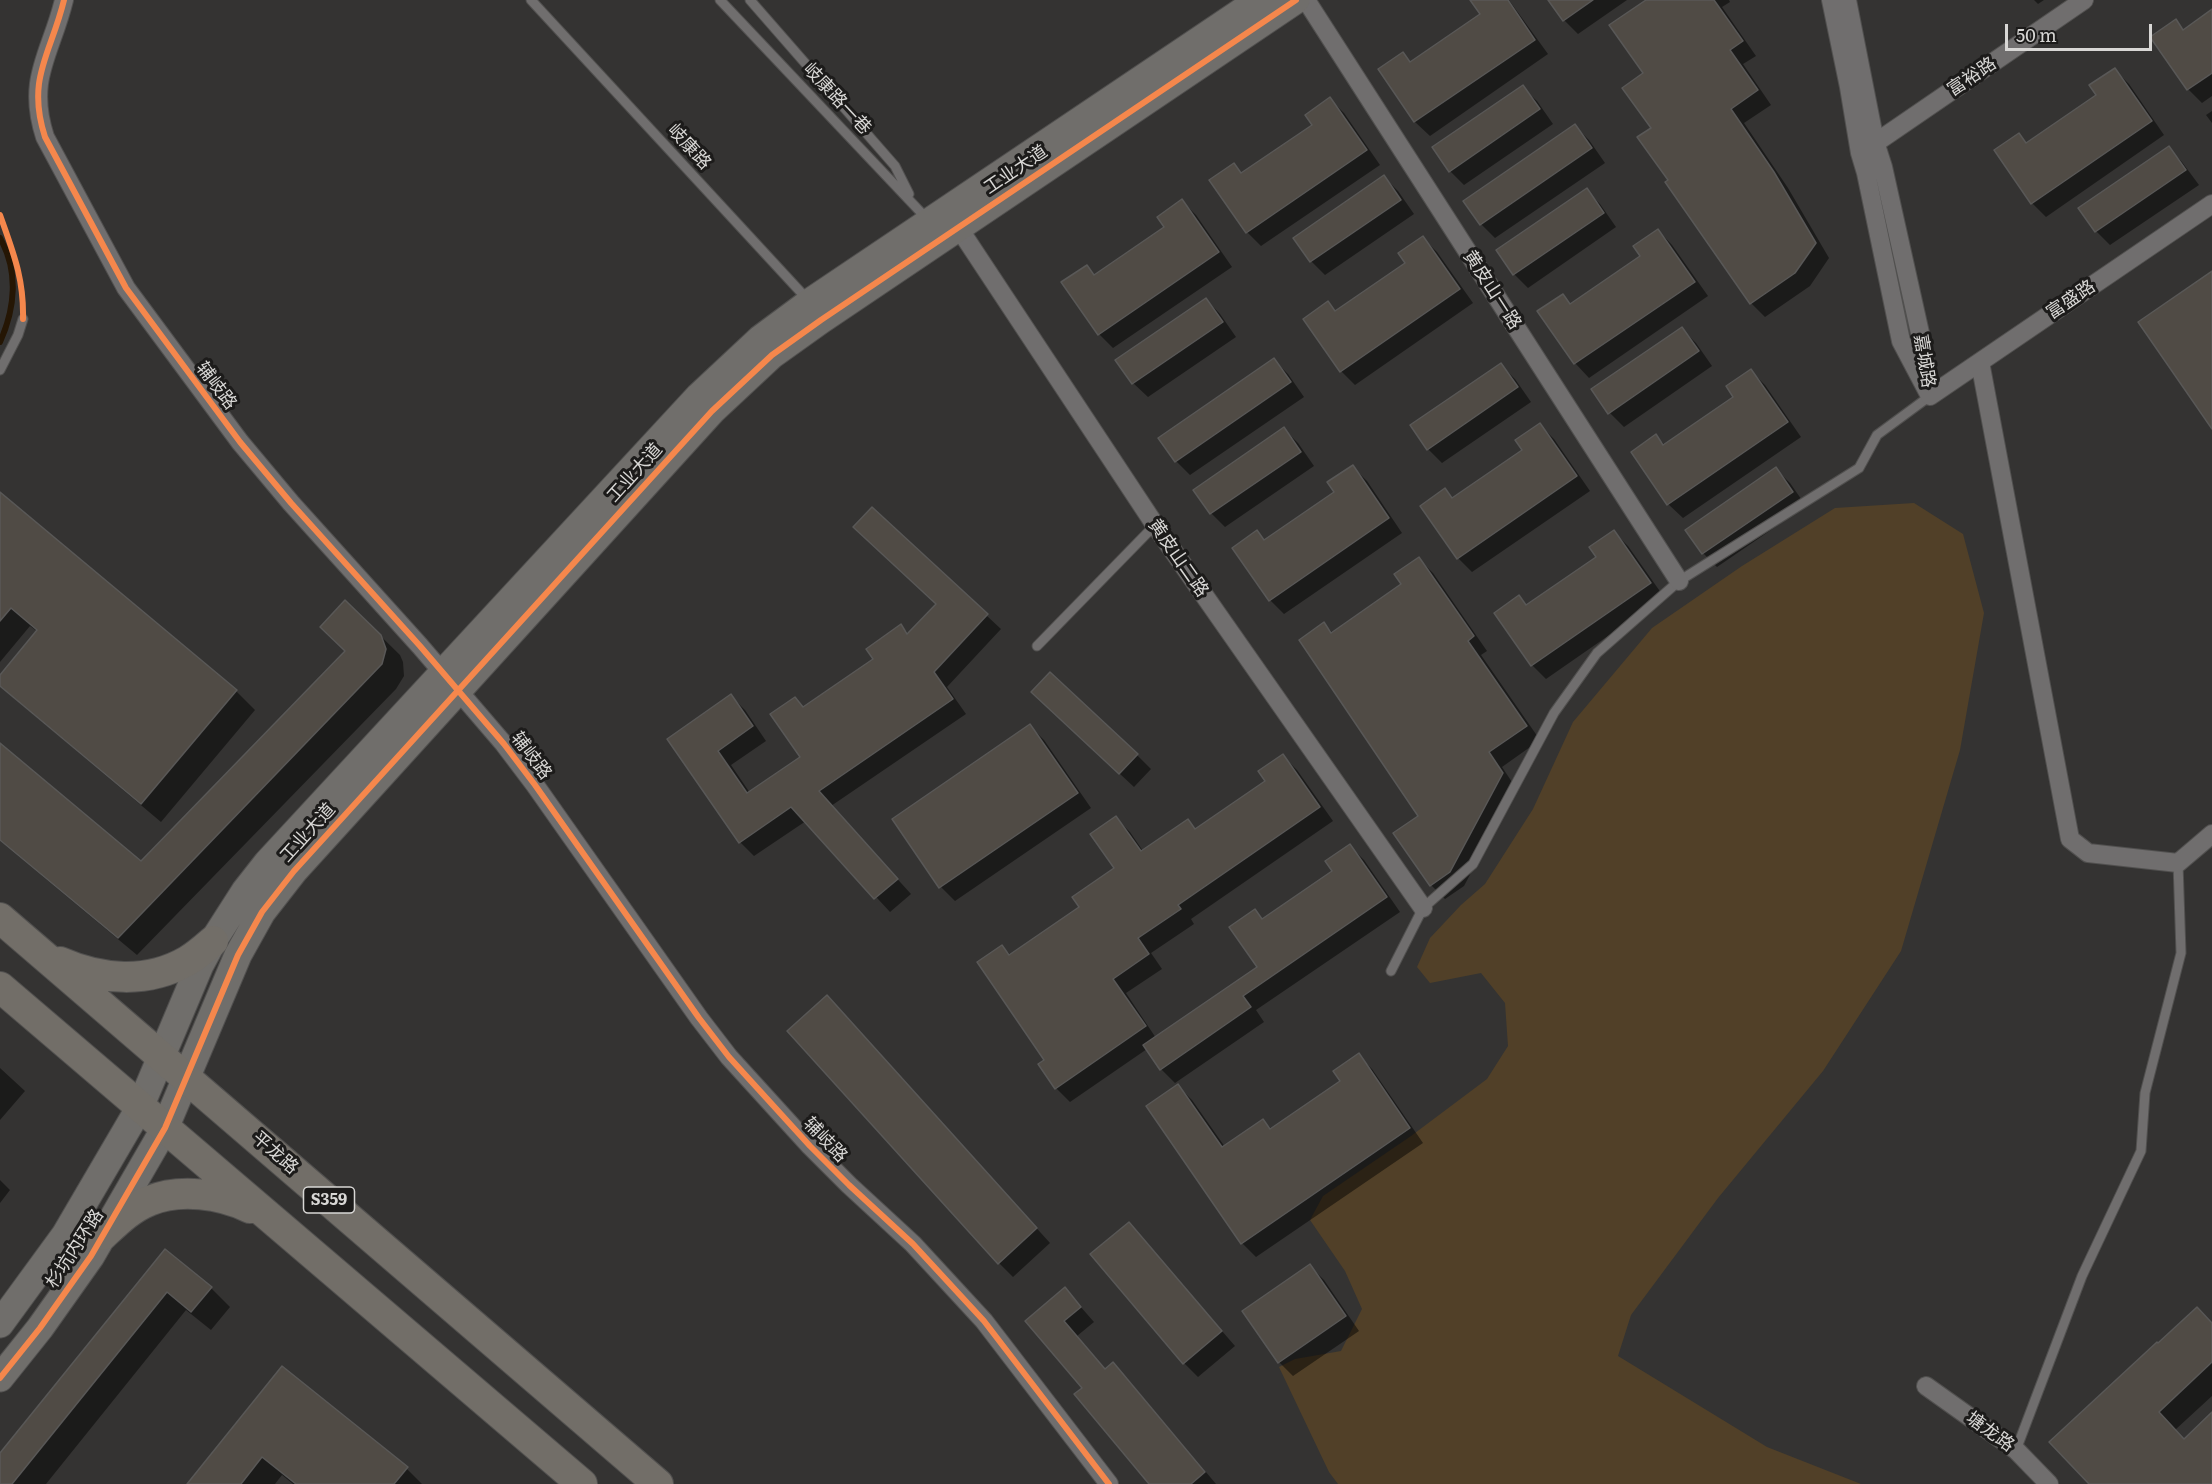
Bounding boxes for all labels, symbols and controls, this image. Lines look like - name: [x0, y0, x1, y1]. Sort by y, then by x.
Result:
- scale bar: [2008, 12, 2155, 50]
- text: 50 m: [2016, 21, 2057, 48]
- street label: 富裕路: [1944, 53, 2000, 101]
- street label: 岐康路一巷: [798, 59, 876, 139]
- street label: 岐康路: [663, 120, 715, 174]
- street label: 工业大道: [980, 141, 1052, 199]
- street label: 黄皮山一路: [1458, 246, 1526, 334]
- street label: 富盛路: [2043, 276, 2099, 324]
- street label: 嘉城路: [1909, 333, 1939, 389]
- street label: 辅岐路: [191, 358, 241, 414]
- street label: 工业大道: [603, 439, 667, 507]
- street label: 黄皮山二路: [1143, 515, 1213, 601]
- street label: 辅岐路: [506, 728, 556, 784]
- street label: 工业大道: [276, 799, 340, 867]
- street label: 辅岐路: [798, 1113, 852, 1167]
- street label: 平龙路: [248, 1127, 302, 1179]
- road number: S359: [304, 1187, 354, 1213]
- street label: 杉坑内环路: [41, 1205, 109, 1293]
- street label: 塘龙路: [1962, 1407, 2018, 1457]

